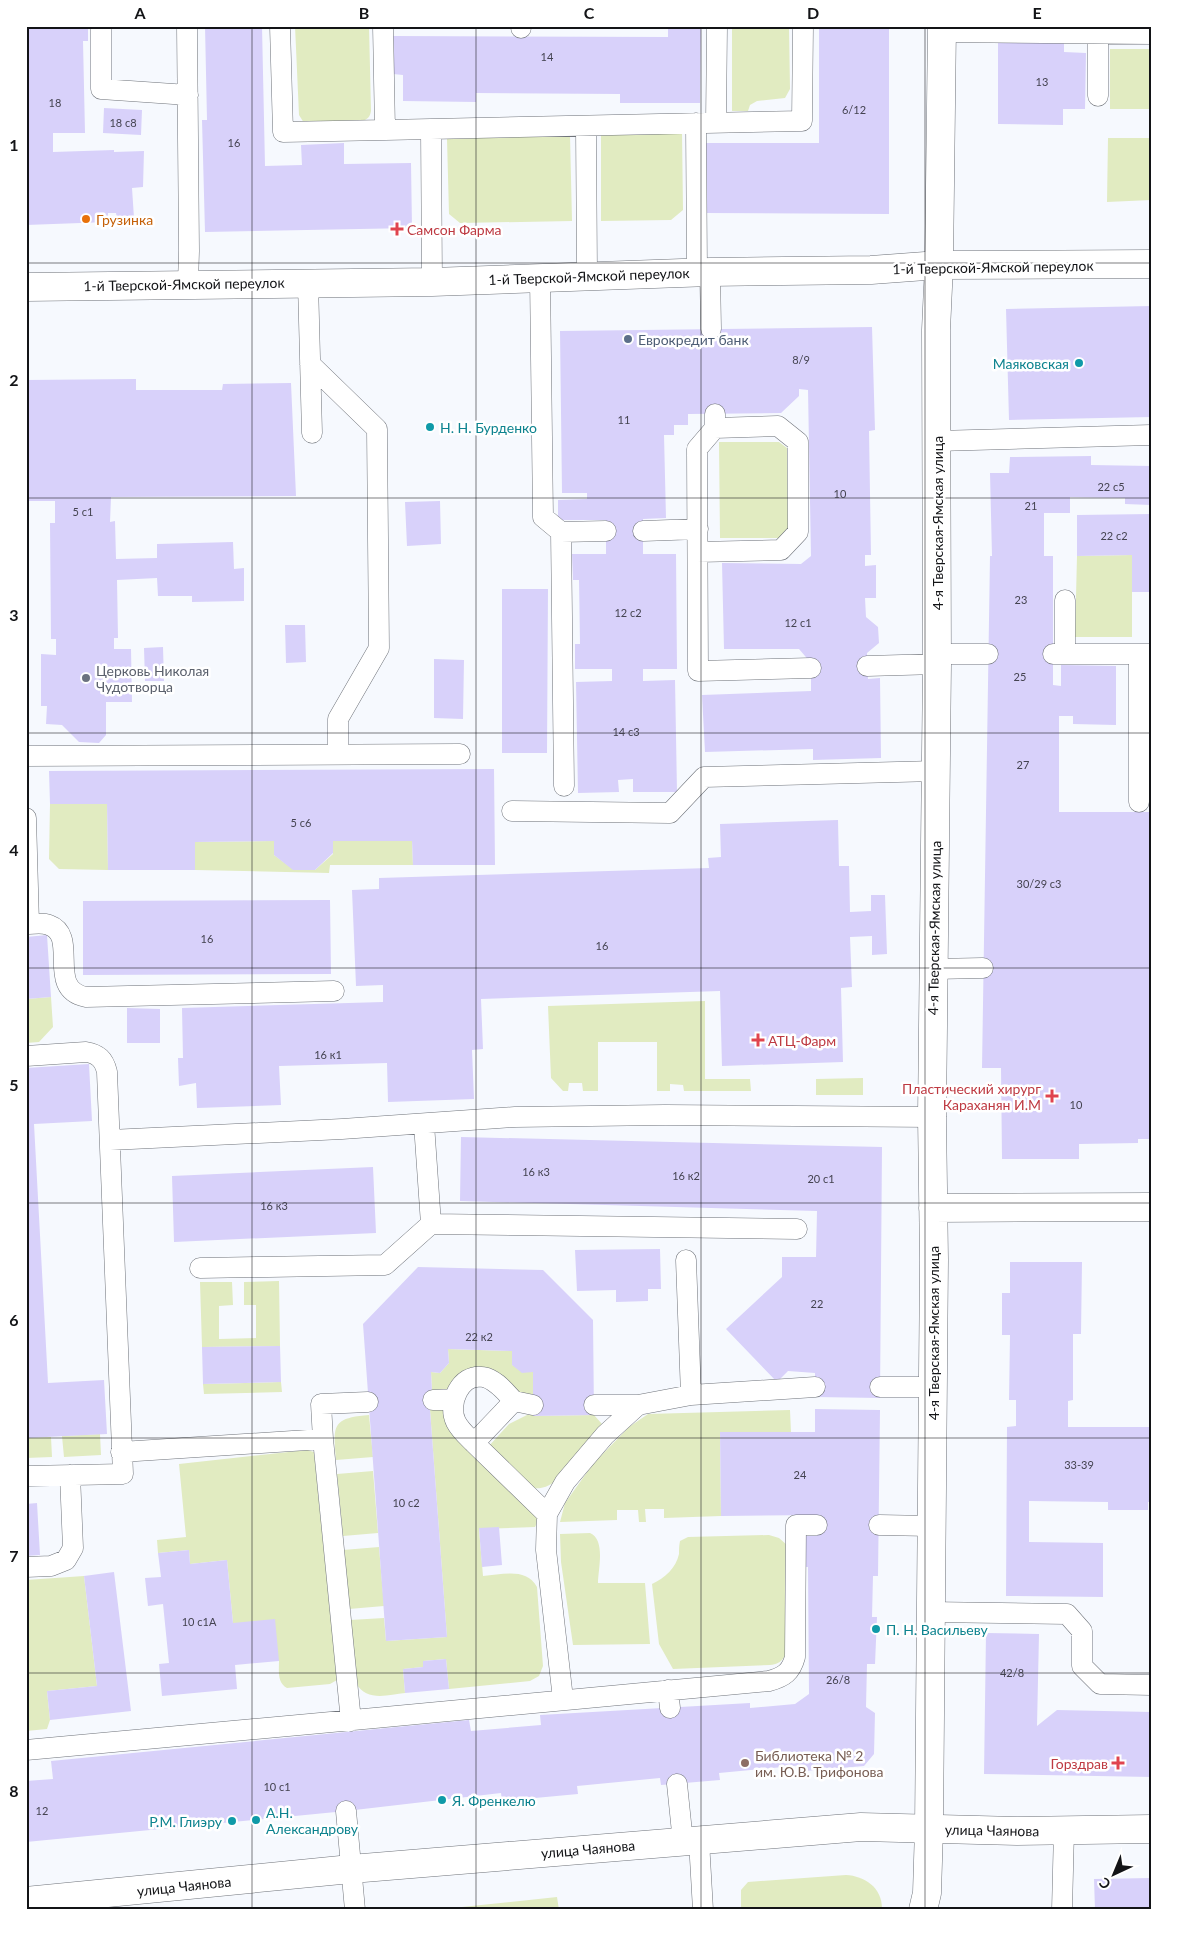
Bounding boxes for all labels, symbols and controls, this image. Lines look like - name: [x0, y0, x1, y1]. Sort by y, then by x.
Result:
- text: A: [133, 3, 146, 22]
- text: B: [359, 3, 369, 22]
- text: C: [584, 3, 595, 22]
- text: D: [807, 3, 819, 22]
- text: E: [1032, 3, 1042, 22]
- house number: 14: [541, 50, 554, 63]
- house number: 13: [1036, 75, 1048, 88]
- house number: 18: [49, 96, 61, 109]
- house number: 6/12: [842, 103, 866, 116]
- house number: 18 с8: [109, 116, 137, 129]
- text: 1: [9, 135, 19, 154]
- house number: 16: [228, 136, 240, 149]
- place label: Грузинка: [96, 211, 153, 228]
- marker: Грузинка: [80, 213, 92, 225]
- place label: Самсон Фарма: [407, 221, 502, 238]
- marker: Самсон Фарма: [391, 223, 403, 235]
- street label: 1-й Тверской-Ямской переулок: [892, 257, 1095, 277]
- street label: 1-й Тверской-Ямской переулок: [488, 264, 691, 288]
- street label: 1-й Тверской-Ямской переулок: [83, 274, 286, 294]
- place label: Еврокредит банк: [638, 331, 749, 348]
- marker: Еврокредит банк: [622, 333, 634, 345]
- house number: 8/9: [792, 353, 810, 366]
- place label: Маяковская: [993, 355, 1069, 372]
- marker: Маяковская: [1073, 357, 1085, 369]
- text: 2: [9, 370, 19, 389]
- house number: 11: [618, 413, 630, 426]
- place label: Н. Н. Бурденко: [440, 419, 537, 436]
- marker: Н. Н. Бурденко: [424, 421, 436, 433]
- street label: 4-я Тверская-Ямская улица: [929, 436, 946, 610]
- house number: 22 с5: [1097, 480, 1125, 493]
- house number: 10: [834, 487, 847, 500]
- house number: 21: [1025, 499, 1037, 512]
- house number: 5 с1: [73, 505, 93, 518]
- house number: 22 с2: [1100, 529, 1128, 542]
- house number: 23: [1015, 593, 1027, 606]
- text: 3: [9, 605, 19, 624]
- house number: 12 с2: [614, 606, 642, 619]
- house number: 12 с1: [784, 616, 812, 629]
- place label: Церковь Николая Чудотворца: [96, 662, 209, 695]
- house number: 25: [1014, 670, 1026, 683]
- marker: Церковь Николая Чудотворца: [80, 672, 92, 684]
- house number: 14 с3: [612, 725, 640, 738]
- house number: 27: [1017, 758, 1029, 771]
- house number: 5 с6: [291, 816, 311, 829]
- text: 4: [9, 840, 19, 859]
- street label: 4-я Тверская-Ямская улица: [924, 841, 944, 1015]
- house number: 30/29 с3: [1017, 877, 1061, 890]
- house number: 16: [201, 932, 213, 945]
- house number: 16: [596, 939, 608, 952]
- place label: АТЦ-Фарм: [768, 1032, 836, 1049]
- marker: АТЦ-Фарм: [752, 1034, 764, 1046]
- house number: 16 к1: [314, 1048, 342, 1061]
- text: 5: [9, 1075, 19, 1094]
- place label: Пластический хирург Караханян И.М: [902, 1080, 1041, 1113]
- marker: Пластический хирург Караханян И.М: [1045, 1089, 1059, 1103]
- house number: 10: [1070, 1098, 1083, 1111]
- house number: 16 к3: [522, 1165, 550, 1178]
- house number: 16 к2: [672, 1169, 700, 1182]
- house number: 20 с1: [807, 1172, 835, 1185]
- house number: 16 к3: [260, 1199, 288, 1212]
- street label: 4-я Тверская-Ямская улица: [925, 1246, 942, 1420]
- house number: 22: [811, 1297, 823, 1310]
- text: 6: [9, 1310, 19, 1329]
- house number: 22 к2: [465, 1330, 493, 1343]
- house number: 33-39: [1064, 1458, 1094, 1471]
- house number: 24: [794, 1468, 807, 1481]
- house number: 10 с2: [392, 1496, 420, 1509]
- text: 7: [9, 1546, 19, 1565]
- house number: 10 с1А: [182, 1615, 217, 1628]
- place label: П. Н. Васильеву: [886, 1621, 988, 1638]
- marker: П. Н. Васильеву: [870, 1623, 882, 1635]
- house number: 42/8: [1000, 1666, 1024, 1679]
- house number: 26/8: [826, 1673, 850, 1686]
- place label: Библиотека № 2 им. Ю.В. Трифонова: [755, 1747, 884, 1780]
- place label: Горздрав: [1051, 1755, 1108, 1772]
- marker: Библиотека № 2 им. Ю.В. Трифонова: [739, 1757, 751, 1769]
- marker: Горздрав: [1112, 1757, 1124, 1769]
- house number: 10 с1: [263, 1780, 291, 1793]
- text: 8: [9, 1781, 19, 1800]
- place label: Я. Френкелю: [451, 1792, 536, 1809]
- marker: Я. Френкелю: [436, 1794, 448, 1806]
- house number: 12: [36, 1804, 48, 1817]
- place label: А.Н. Александрову: [266, 1804, 359, 1837]
- place label: Р.М. Глиэру: [149, 1813, 223, 1830]
- marker: А.Н. Александрову: [250, 1814, 262, 1826]
- marker: Р.М. Глиэру: [226, 1815, 238, 1827]
- street label: улица Чаянова: [945, 1821, 1039, 1839]
- street label: улица Чаянова: [540, 1836, 636, 1862]
- north arrow: [1090, 1848, 1140, 1898]
- street label: улица Чаянова: [136, 1873, 232, 1899]
- text: С: [1095, 1874, 1114, 1893]

